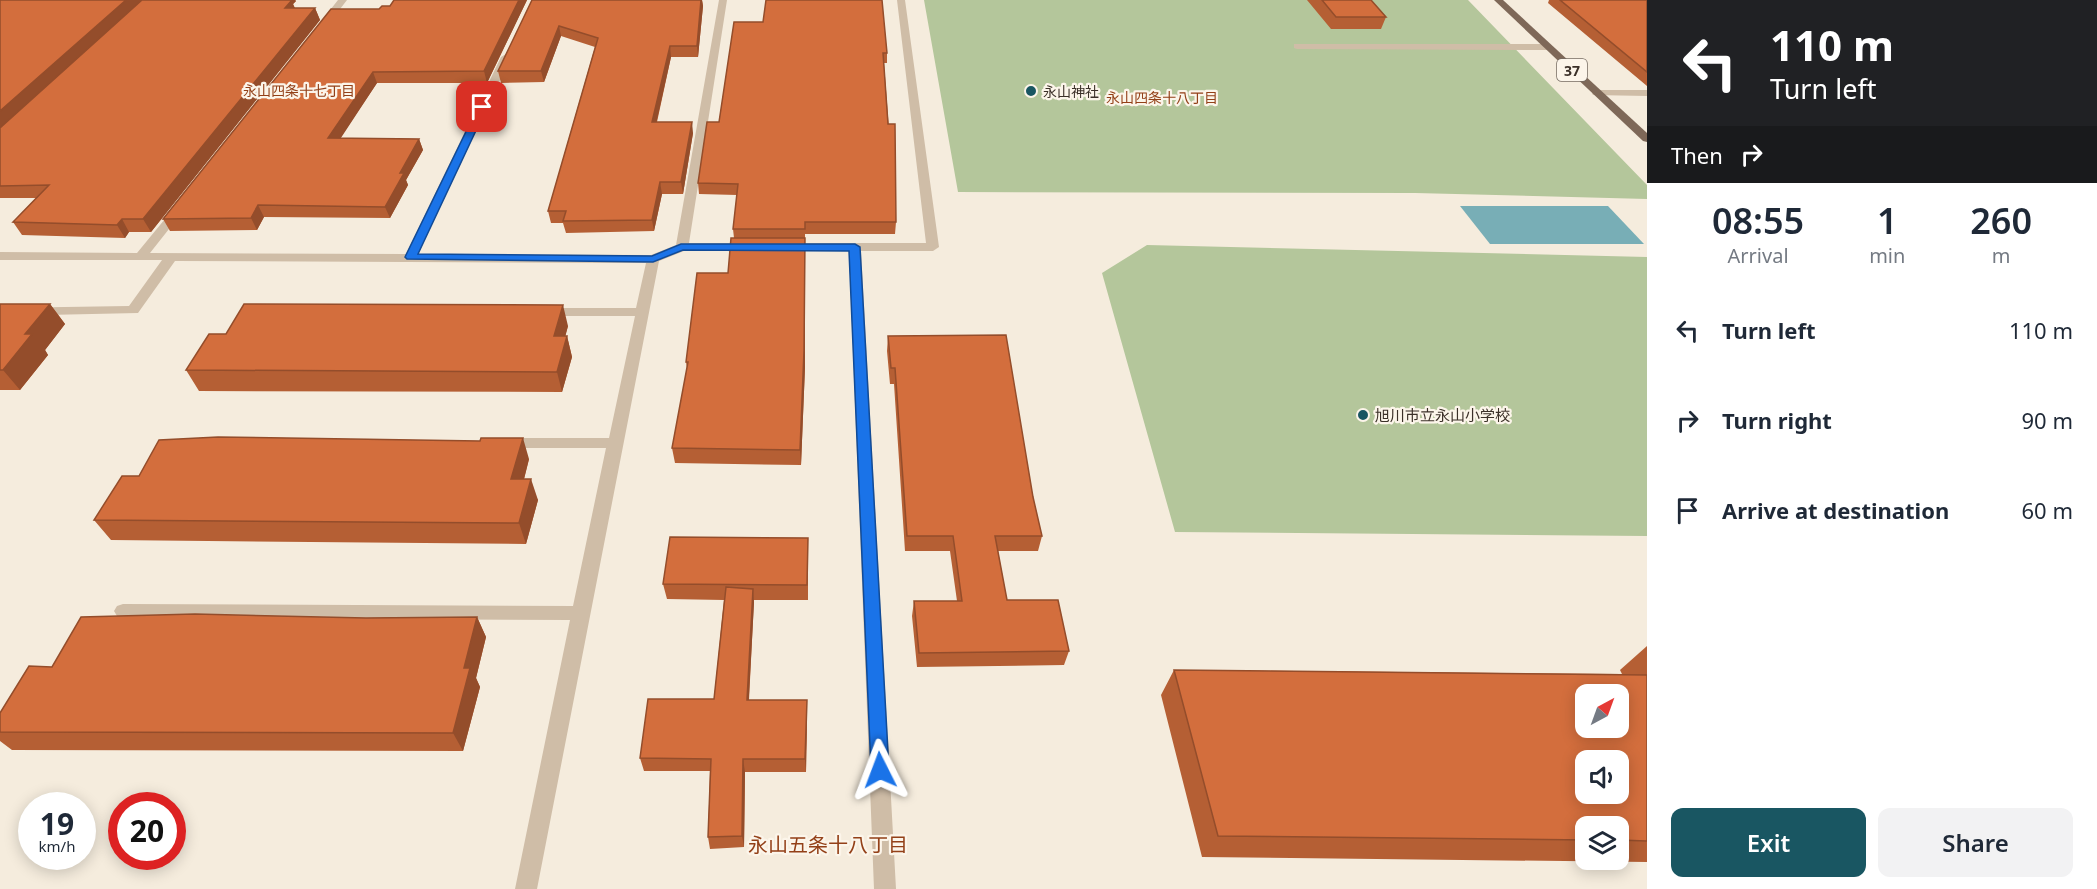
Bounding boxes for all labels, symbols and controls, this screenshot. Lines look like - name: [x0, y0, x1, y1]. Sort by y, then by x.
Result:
- text: 110 m: [1770, 16, 1894, 73]
- icon: left: [1671, 24, 1749, 102]
- road number: 37: [1557, 59, 1587, 81]
- text: Turn left: [1770, 70, 1876, 107]
- district label: 永山四条十七丁目: [243, 81, 355, 100]
- pin: [456, 81, 507, 132]
- place label: 永山神社: [1043, 82, 1099, 101]
- marker: 永山神社: [1024, 84, 1038, 98]
- district label: 永山四条十八丁目: [1106, 88, 1218, 107]
- icon: arrive: [465, 90, 498, 123]
- icon: right: [1735, 138, 1768, 171]
- text: Then: [1671, 140, 1723, 170]
- text: 08:55: [1712, 196, 1804, 245]
- text: 1: [1877, 196, 1898, 245]
- text: 260: [1970, 196, 2032, 245]
- text: Arrival: [1728, 242, 1789, 269]
- text: min: [1869, 242, 1905, 269]
- text: m: [1992, 242, 2011, 269]
- icon: left: [1671, 314, 1704, 347]
- text: Turn left: [1722, 315, 1816, 345]
- text: 110 m: [2009, 315, 2073, 345]
- icon: right: [1671, 404, 1704, 437]
- place label: 旭川市立永山小学校: [1375, 405, 1510, 425]
- text: Turn right: [1722, 405, 1832, 435]
- text: 90 m: [2022, 405, 2073, 435]
- marker: 旭川市立永山小学校: [1356, 408, 1370, 422]
- icon: arrive: [1671, 494, 1704, 527]
- text: Arrive at destination: [1722, 495, 1949, 525]
- text: 60 m: [2022, 495, 2073, 525]
- north arrow: [1575, 684, 1629, 738]
- map controls: [1575, 684, 1629, 870]
- position arrow: [848, 738, 912, 802]
- button: sound: [1575, 750, 1629, 804]
- speed limit sign: 20: [108, 792, 186, 870]
- text: 19: [40, 803, 74, 844]
- button: Exit: [1671, 808, 1866, 877]
- button: Share: [1878, 808, 2073, 877]
- button: layers: [1575, 816, 1629, 870]
- district label: 永山五条十八丁目: [748, 831, 908, 858]
- text: km/h: [39, 836, 75, 856]

